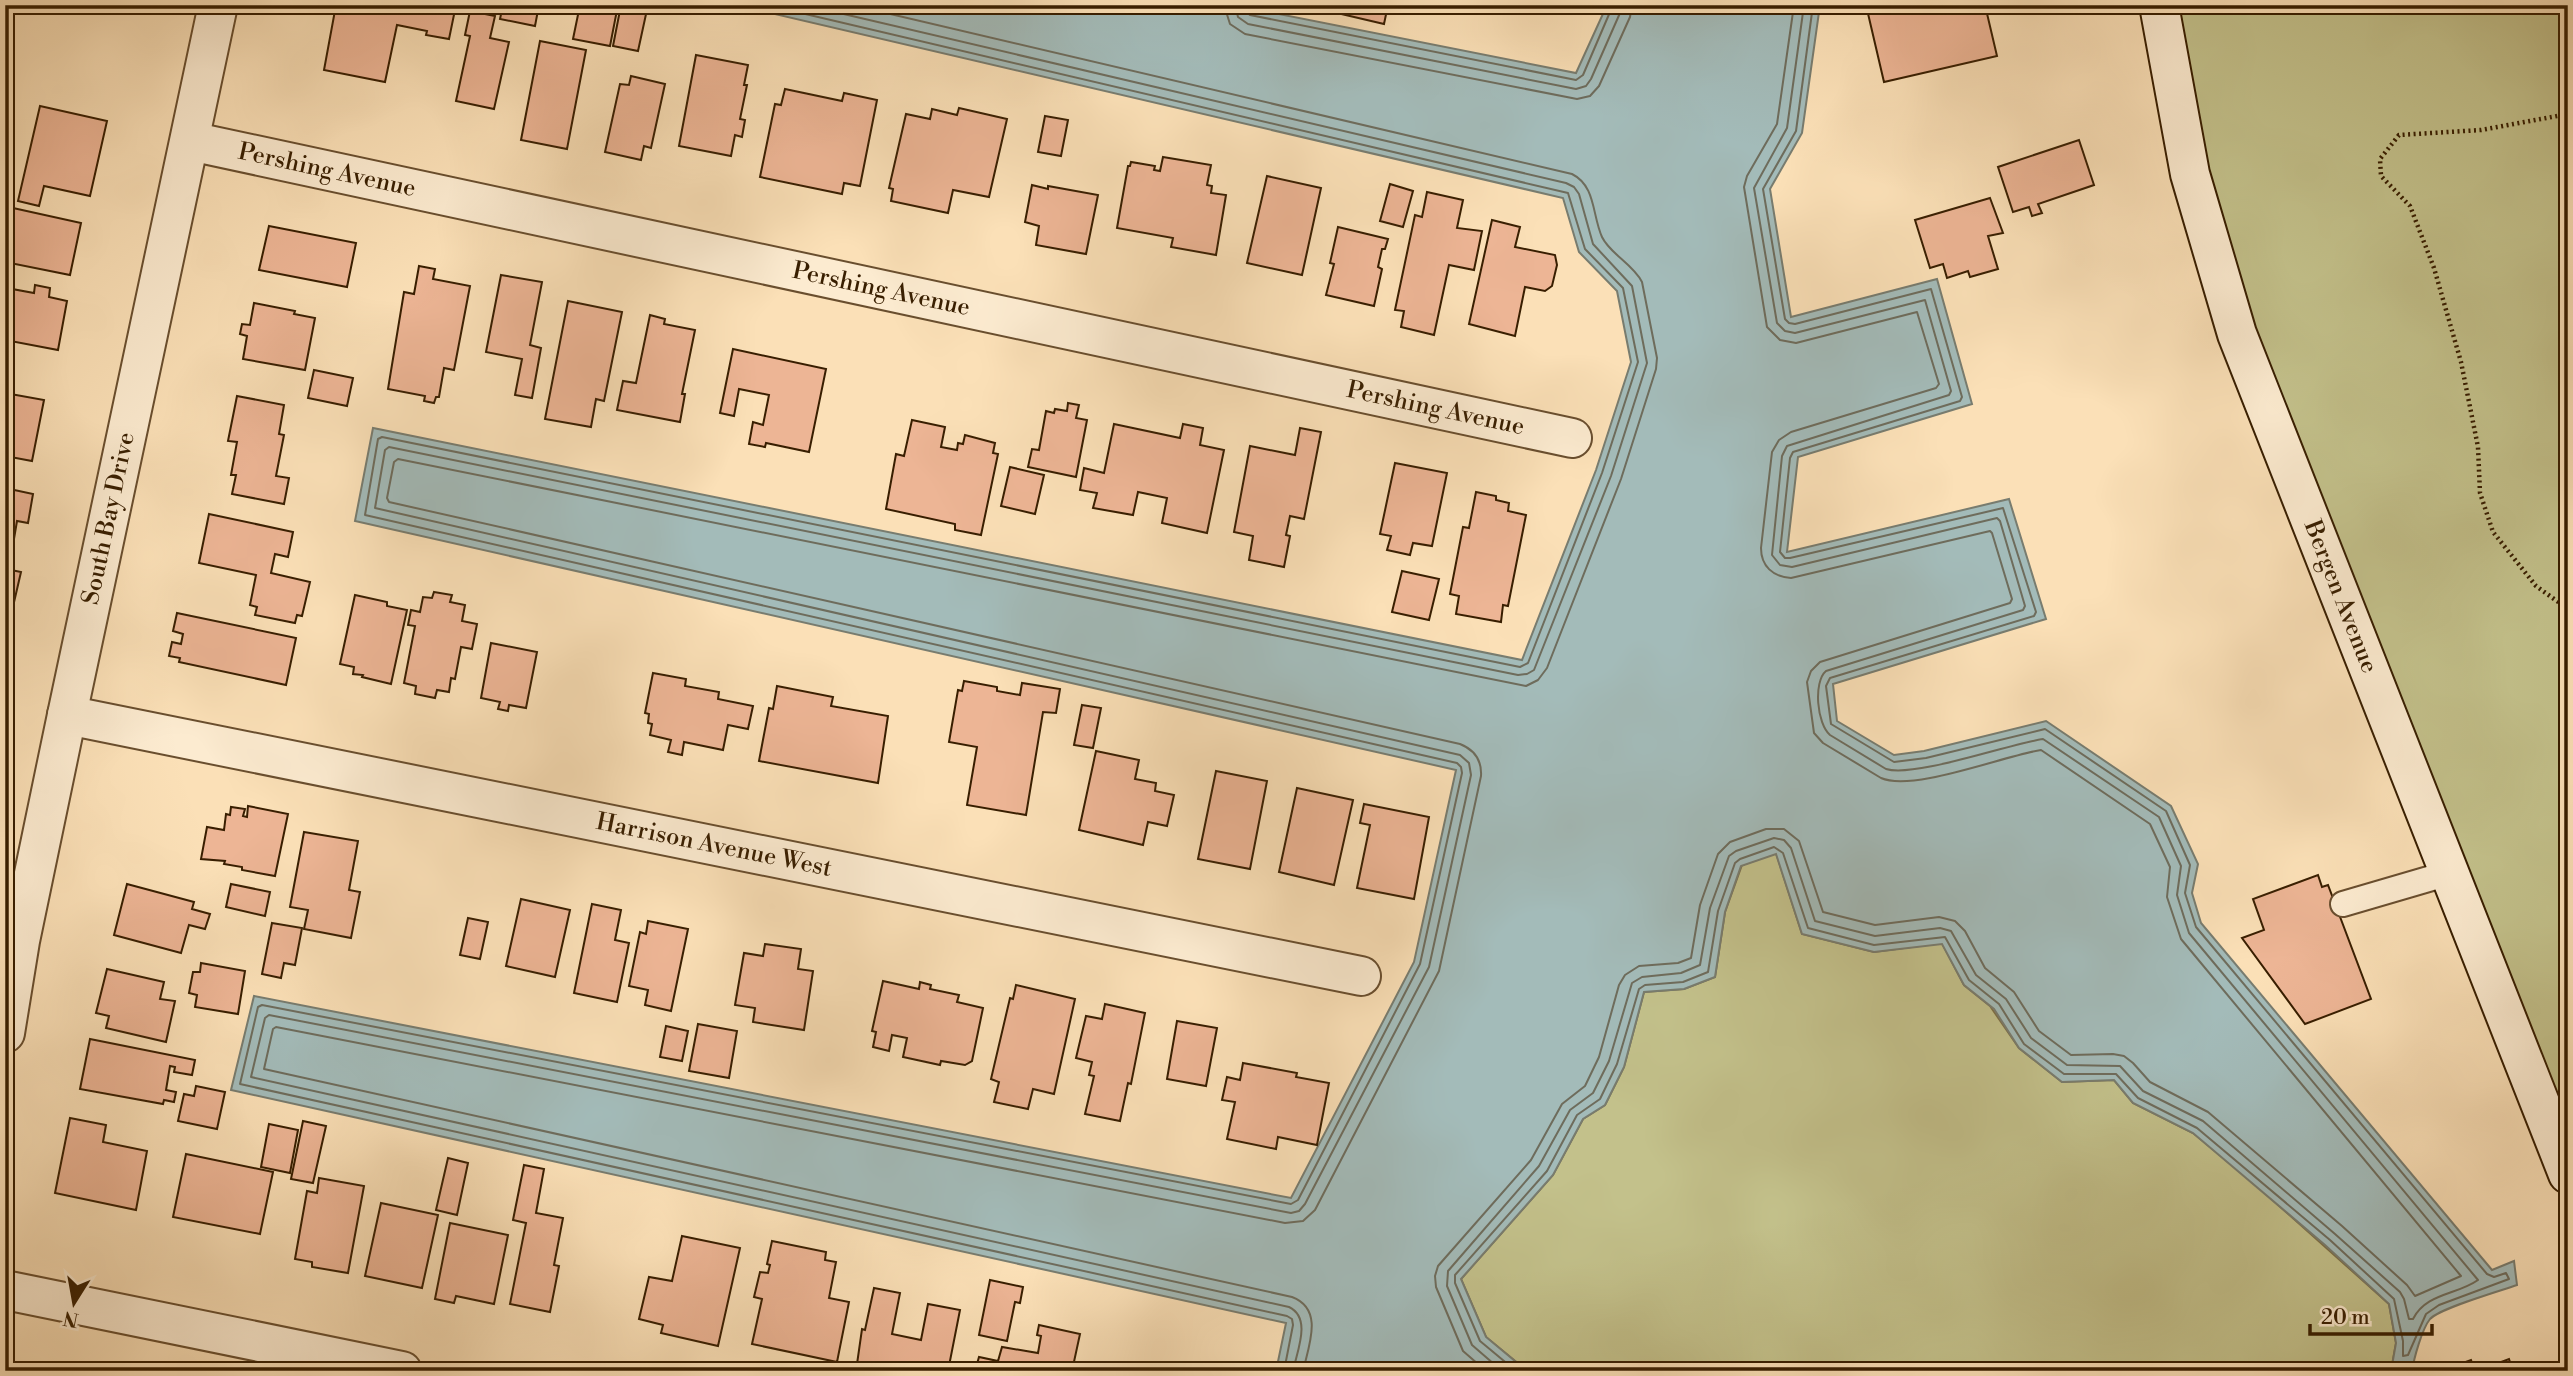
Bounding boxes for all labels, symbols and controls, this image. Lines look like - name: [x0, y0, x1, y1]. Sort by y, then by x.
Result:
- street label: Pershing Avenue: [235, 137, 418, 204]
- street label: Pershing Avenue: [790, 256, 973, 323]
- street label: Pershing Avenue: [1344, 375, 1527, 442]
- street label: South Bay Drive: [76, 429, 142, 607]
- street label: Bergen Avenue: [2297, 515, 2384, 678]
- street label: Harrison Avenue West: [593, 807, 835, 884]
- north arrow: [38, 1268, 108, 1338]
- scale bar: [2310, 1292, 2433, 1336]
- text: N: [61, 1305, 81, 1332]
- text: 20 m: [2321, 1305, 2370, 1331]

